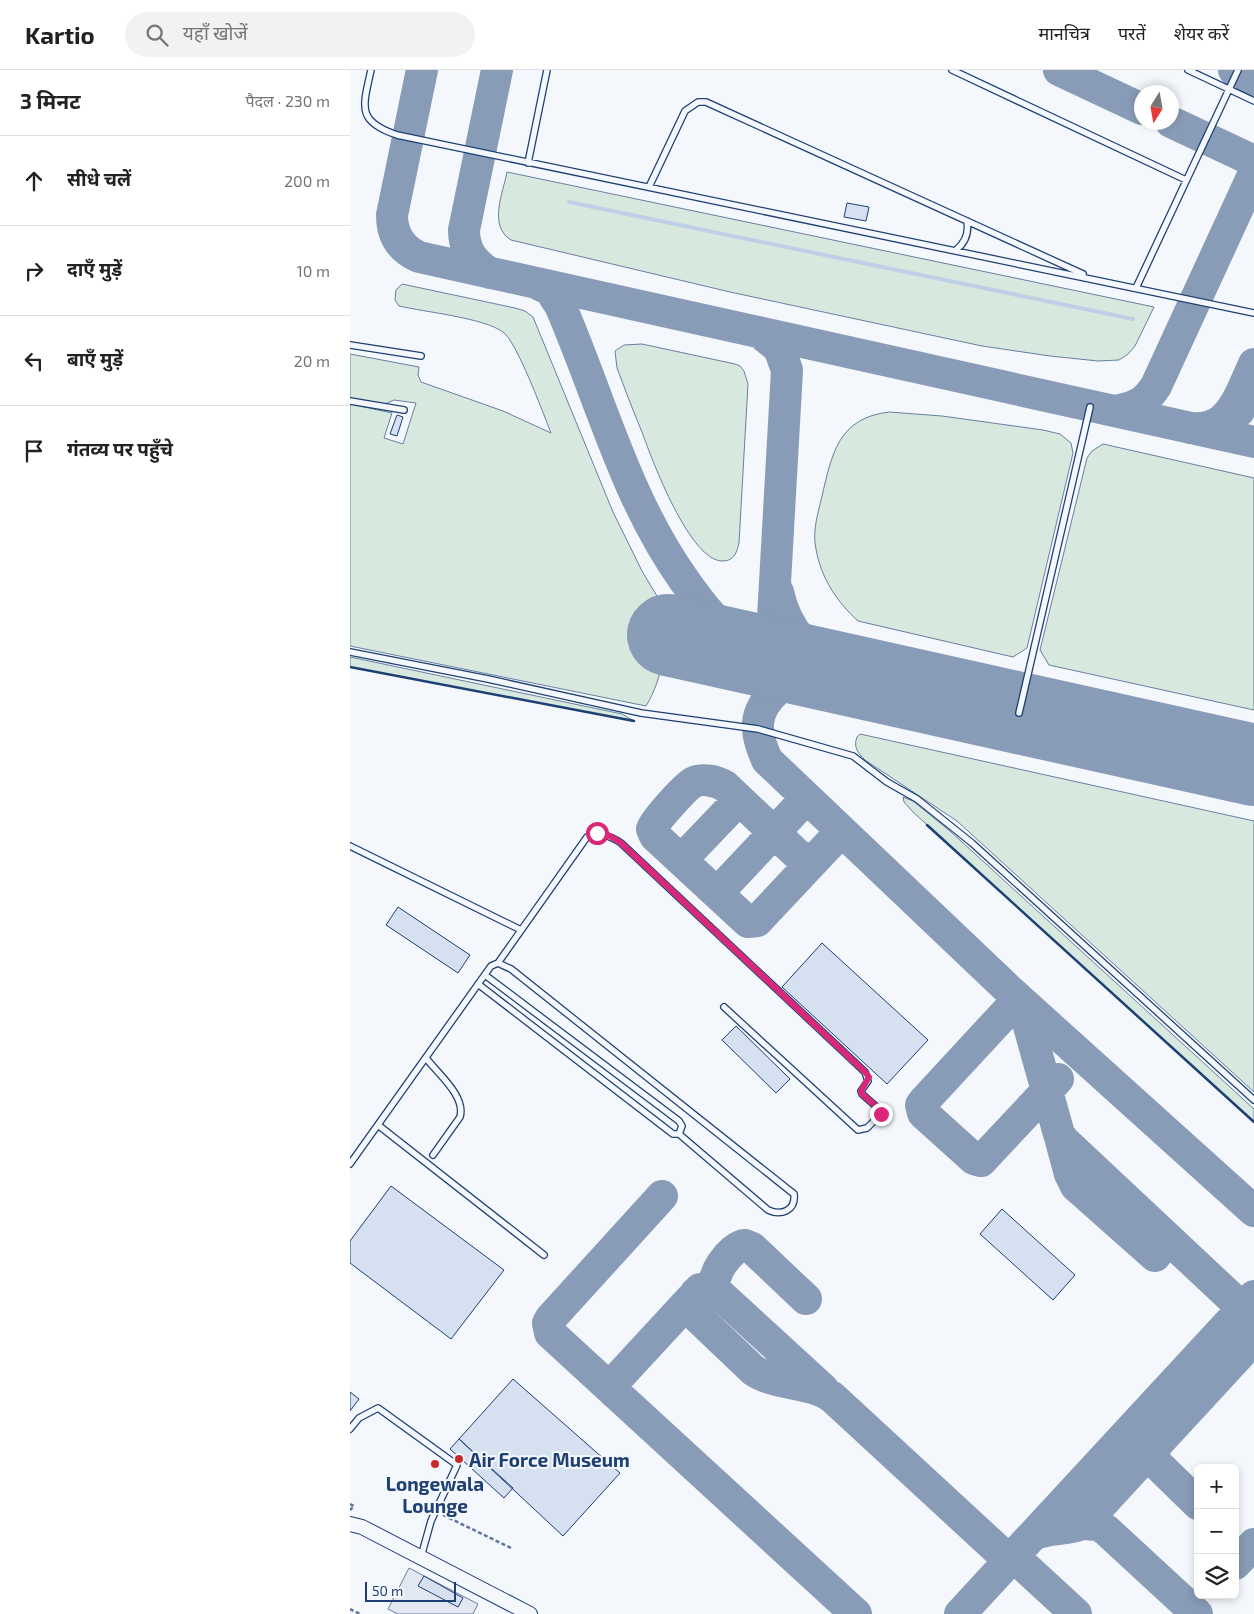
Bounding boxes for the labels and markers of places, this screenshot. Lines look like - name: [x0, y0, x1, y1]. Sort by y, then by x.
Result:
- place label: Air Force Museum: [469, 1448, 630, 1471]
- marker: Air Force Museum: [453, 1453, 465, 1465]
- marker: Longewala Lounge: [429, 1458, 441, 1470]
- place label: Longewala Lounge: [386, 1472, 484, 1517]

